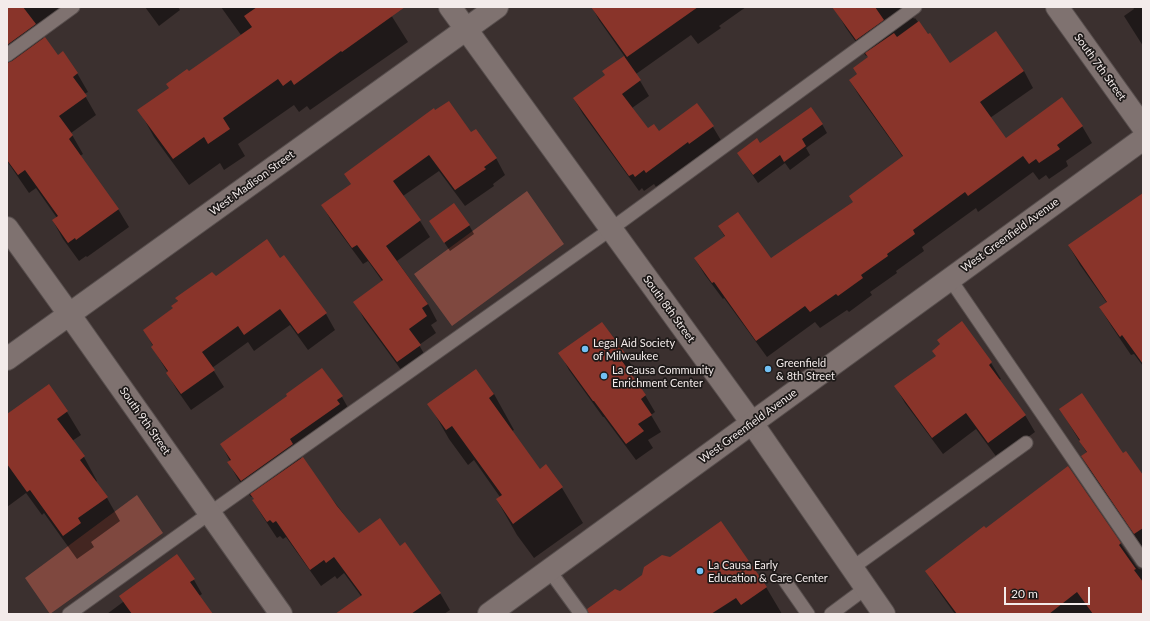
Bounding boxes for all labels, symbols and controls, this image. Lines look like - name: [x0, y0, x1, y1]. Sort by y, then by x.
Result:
- street label: South 7th Street: [1071, 31, 1129, 103]
- street label: West Madison Street: [207, 148, 297, 218]
- street label: West Greenfield Avenue: [959, 195, 1061, 275]
- street label: South 8th Street: [640, 273, 698, 345]
- place label: Legal Aid Society of Milwaukee: [593, 336, 675, 362]
- marker: Legal Aid Society of Milwaukee: [580, 344, 590, 354]
- place label: Greenfield & 8th Street: [776, 356, 835, 382]
- place label: La Causa Community Enrichment Center: [612, 363, 714, 389]
- marker: Greenfield & 8th Street: [763, 364, 773, 374]
- marker: La Causa Community Enrichment Center: [599, 371, 609, 381]
- street label: South 9th Street: [117, 385, 173, 457]
- street label: West Greenfield Avenue: [697, 386, 799, 466]
- place label: La Causa Early Education & Care Center: [708, 558, 828, 584]
- marker: La Causa Early Education & Care Center: [695, 566, 705, 576]
- scale bar: [1006, 579, 1092, 605]
- text: 20 m: [1011, 586, 1038, 601]

